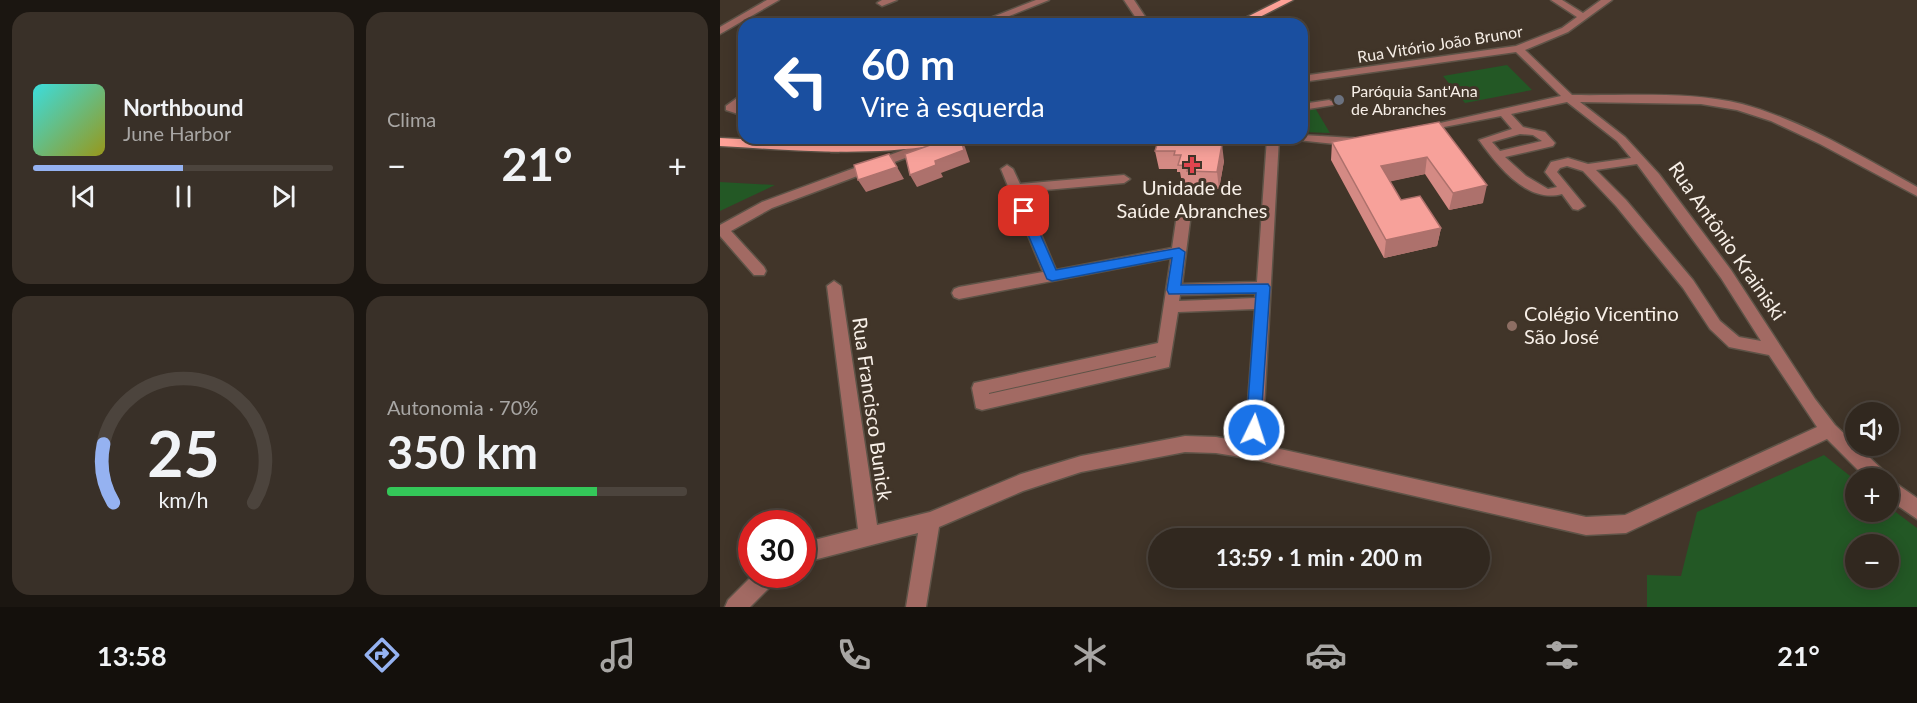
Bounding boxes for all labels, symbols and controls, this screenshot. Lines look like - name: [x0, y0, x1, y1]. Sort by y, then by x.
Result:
- street label: Rua Vitório João Brunor: [1356, 21, 1524, 66]
- text: 60 m: [861, 39, 955, 89]
- icon: left: [762, 42, 840, 120]
- place label: Paróquia Sant'Ana de Abranches: [1351, 81, 1478, 118]
- text: Vire à esquerda: [861, 90, 1045, 123]
- marker: Paróquia Sant'Ana de Abranches: [1332, 93, 1346, 107]
- text: Northbound: [123, 94, 243, 121]
- text: Clima: [387, 107, 436, 131]
- text: June Harbor: [123, 121, 231, 145]
- text: 21°: [502, 137, 572, 191]
- text: −: [387, 145, 406, 185]
- text: +: [668, 145, 687, 185]
- marker: Unidade de Saúde Abranches: [1183, 156, 1201, 174]
- street label: Rua Antônio Krainiski: [1664, 157, 1791, 324]
- place label: Unidade de Saúde Abranches: [1117, 175, 1267, 222]
- icon: previous: [67, 180, 100, 213]
- icon: pause: [167, 180, 200, 213]
- icon: next: [267, 180, 300, 213]
- pin: [998, 185, 1049, 236]
- icon: arrive: [1007, 194, 1040, 227]
- place label: Colégio Vicentino São José: [1524, 301, 1679, 348]
- street label: Rua Francisco Bunick: [848, 315, 898, 503]
- marker: Colégio Vicentino São José: [1505, 319, 1519, 333]
- text: Autonomia · 70%: [387, 395, 538, 419]
- position arrow: [1222, 398, 1286, 462]
- map controls: [1845, 402, 1899, 588]
- button: sound: [1845, 402, 1899, 456]
- text: 25: [147, 415, 219, 490]
- text: 350 km: [387, 425, 538, 479]
- button: +: [1845, 468, 1899, 522]
- text: km/h: [158, 487, 208, 513]
- speed limit sign: 30: [738, 510, 816, 588]
- button: −: [1845, 534, 1899, 588]
- text: 13:59 · 1 min · 200 m: [1216, 544, 1422, 571]
- icon: directions: [361, 634, 403, 676]
- icon: music: [597, 634, 639, 676]
- icon: phone: [833, 634, 875, 676]
- icon: climate: [1069, 634, 1111, 676]
- icon: car: [1305, 634, 1347, 676]
- icon: filters: [1541, 634, 1583, 676]
- text: 13:58: [97, 639, 167, 672]
- text: 21°: [1777, 639, 1820, 672]

